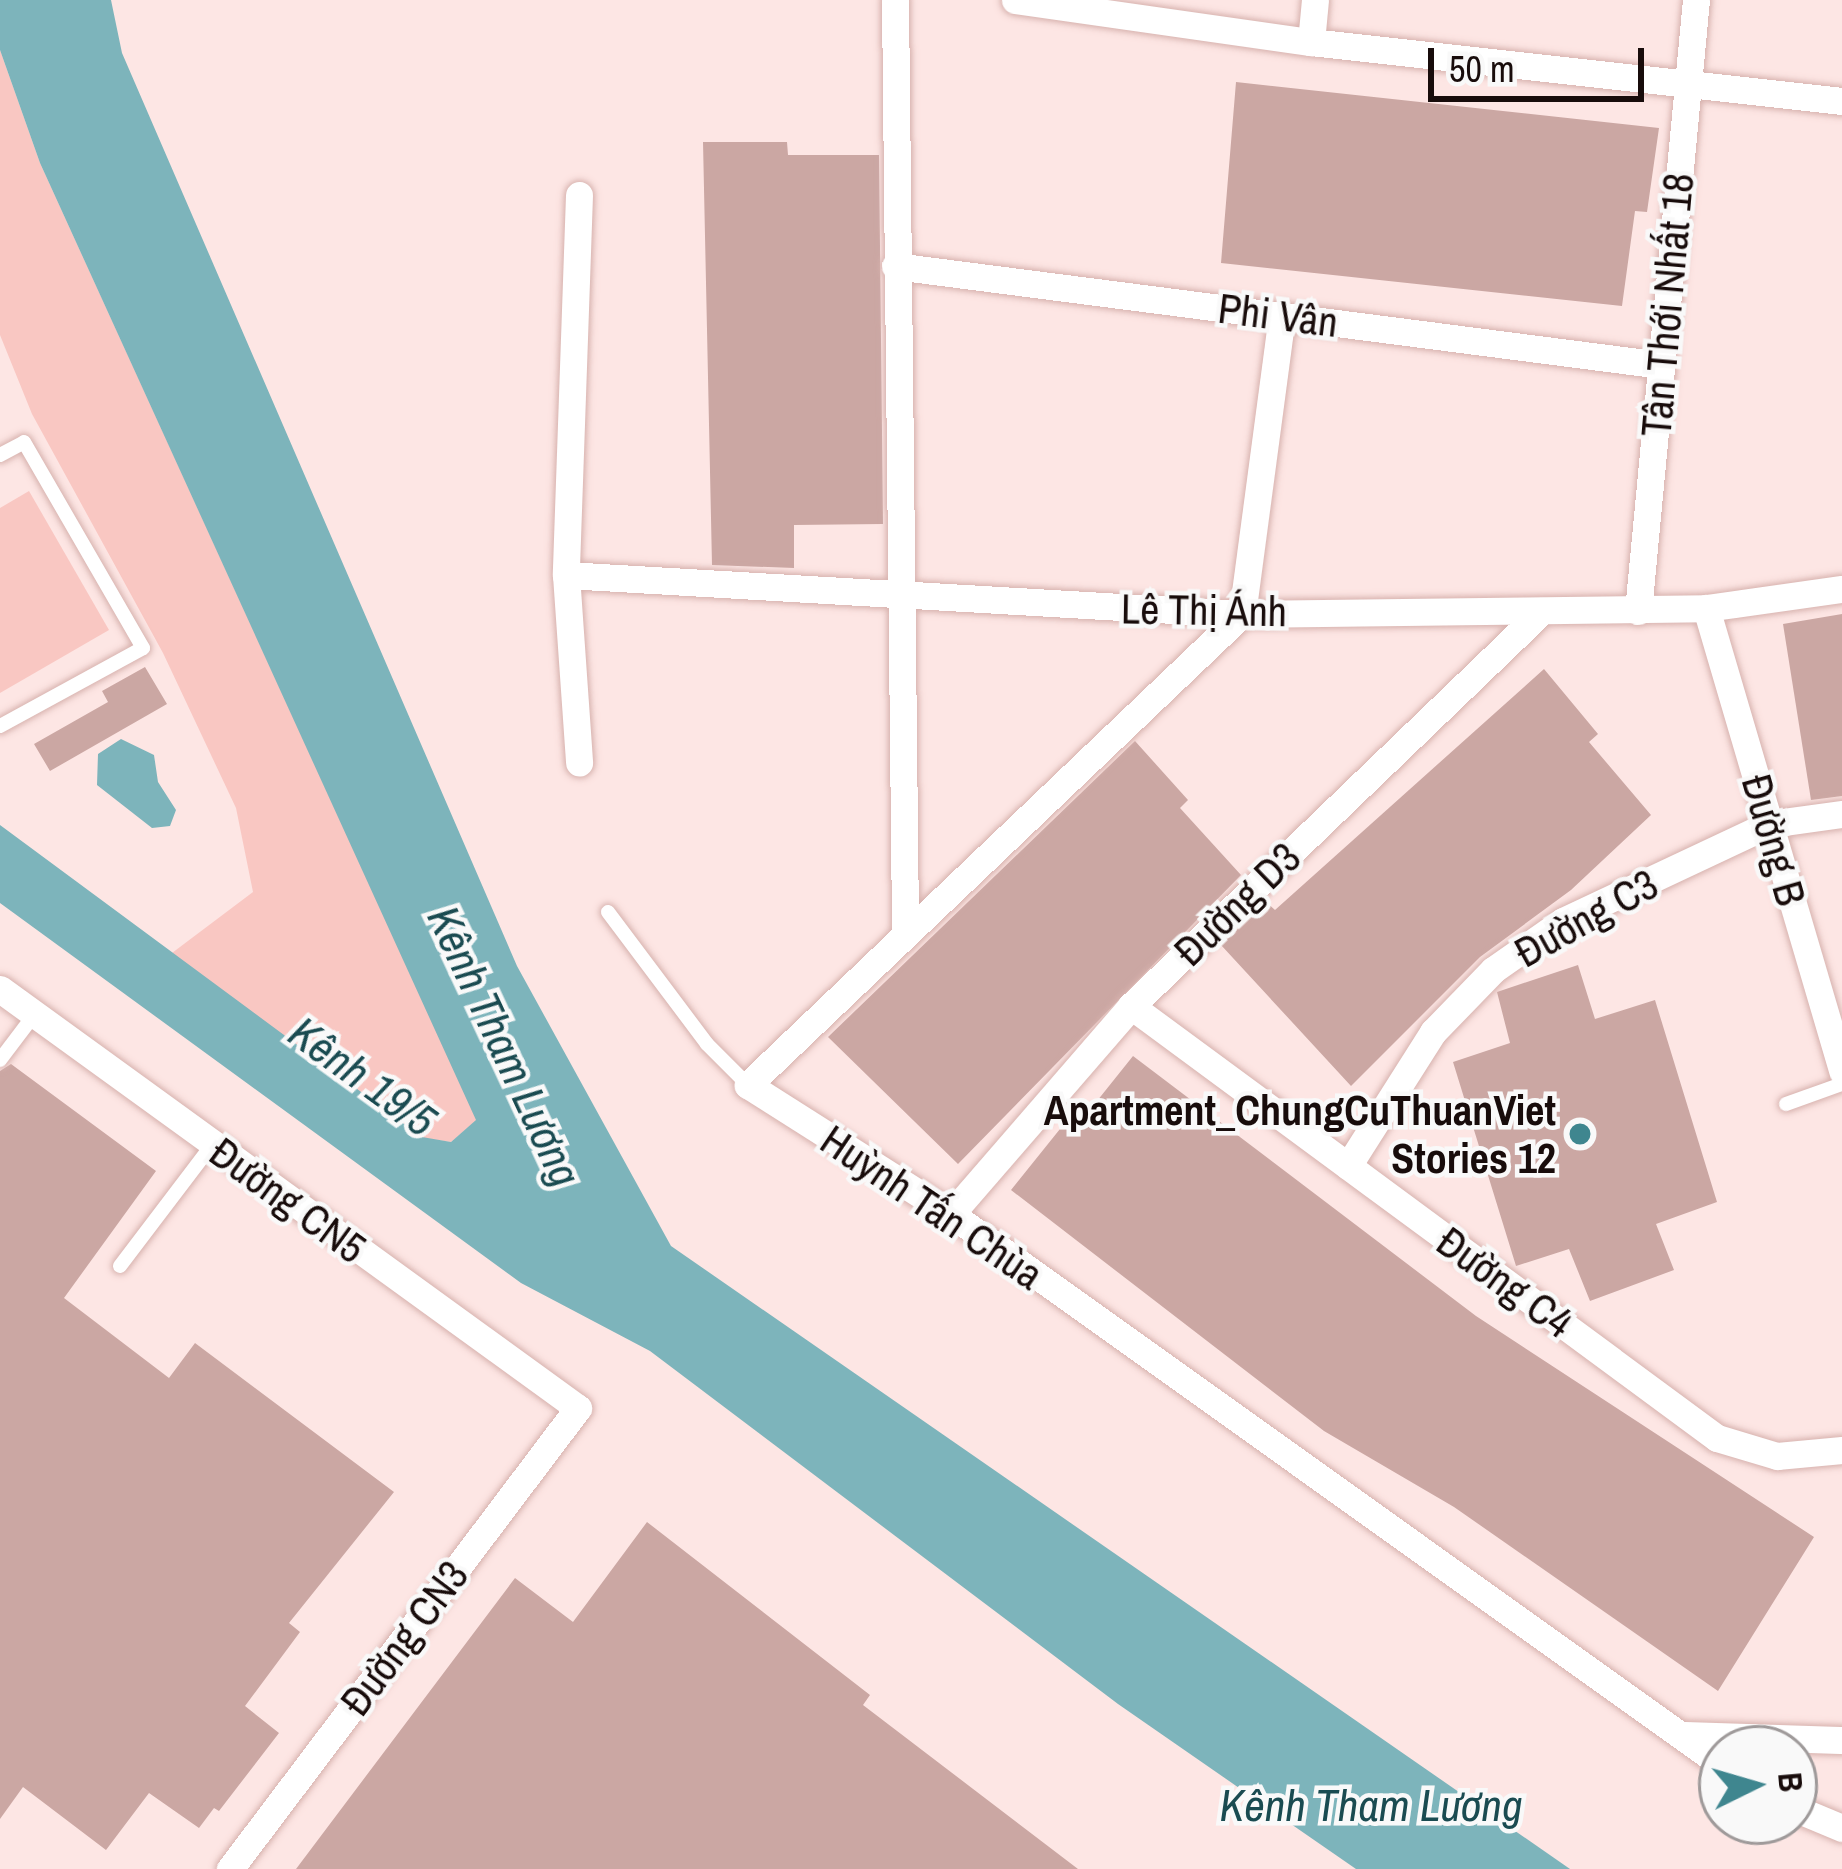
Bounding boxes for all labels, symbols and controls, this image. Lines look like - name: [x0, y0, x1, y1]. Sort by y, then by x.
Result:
- scale bar: [1434, 24, 1650, 98]
- text: 50 m: [1449, 45, 1515, 93]
- street label: Tân Thới Nhất 18: [1630, 171, 1704, 439]
- street label: Phi Vân: [1215, 283, 1341, 347]
- street label: Lê Thị Ánh: [1119, 583, 1289, 637]
- street label: Đường B: [1731, 769, 1817, 911]
- street label: Đường D3: [1164, 832, 1310, 976]
- street label: Đường C3: [1506, 858, 1666, 978]
- water label: Kênh Tham Lương: [416, 897, 594, 1195]
- water label: Kênh 19/5: [279, 1005, 447, 1147]
- place label: Apartment_ChungCuThuanViet Stories 12: [1044, 1085, 1556, 1184]
- street label: Huỳnh Tấn Chùa: [811, 1114, 1053, 1300]
- marker: Apartment_ChungCuThuanViet Stories 12: [1567, 1121, 1593, 1147]
- street label: Đường CN5: [200, 1127, 376, 1273]
- street label: Đường C4: [1427, 1216, 1583, 1348]
- street label: Đường CN3: [330, 1551, 478, 1725]
- north arrow: [1698, 1725, 1818, 1845]
- text: B: [1768, 1770, 1814, 1794]
- water label: Kênh Tham Lương: [1219, 1778, 1523, 1832]

